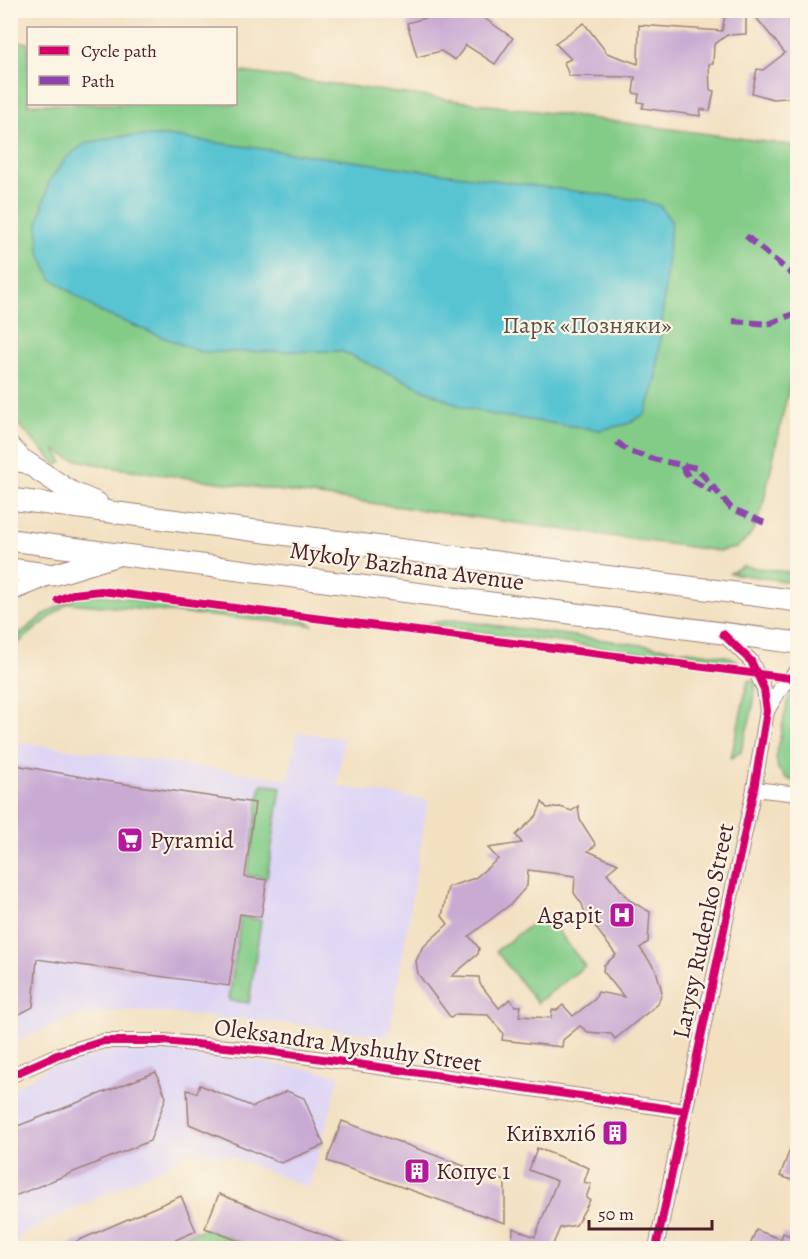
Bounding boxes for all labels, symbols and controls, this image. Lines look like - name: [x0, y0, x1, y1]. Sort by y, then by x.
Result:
- legend: [27, 27, 237, 105]
- text: Cycle path: [81, 39, 157, 63]
- text: Path: [81, 69, 115, 93]
- park label: Парк «Позняки»: [502, 309, 672, 341]
- street label: Mykoly Bazhana Avenue: [288, 534, 526, 598]
- street label: Larysy Rudenko Street: [665, 820, 741, 1042]
- place label: Pyramid: [150, 824, 234, 856]
- supermarket icon: Pyramid: [115, 825, 145, 855]
- place label: Agapit: [537, 899, 602, 931]
- hospital icon: Agapit: [607, 900, 637, 930]
- street label: Oleksandra Myshuhy Street: [212, 1010, 484, 1080]
- place label: Київхліб: [505, 1117, 596, 1149]
- building icon: Київхліб: [600, 1118, 630, 1148]
- place label: Копус 1: [436, 1155, 510, 1187]
- building icon: Копус 1: [402, 1156, 432, 1186]
- scale bar: [589, 1193, 712, 1231]
- text: 50 m: [598, 1202, 634, 1226]

